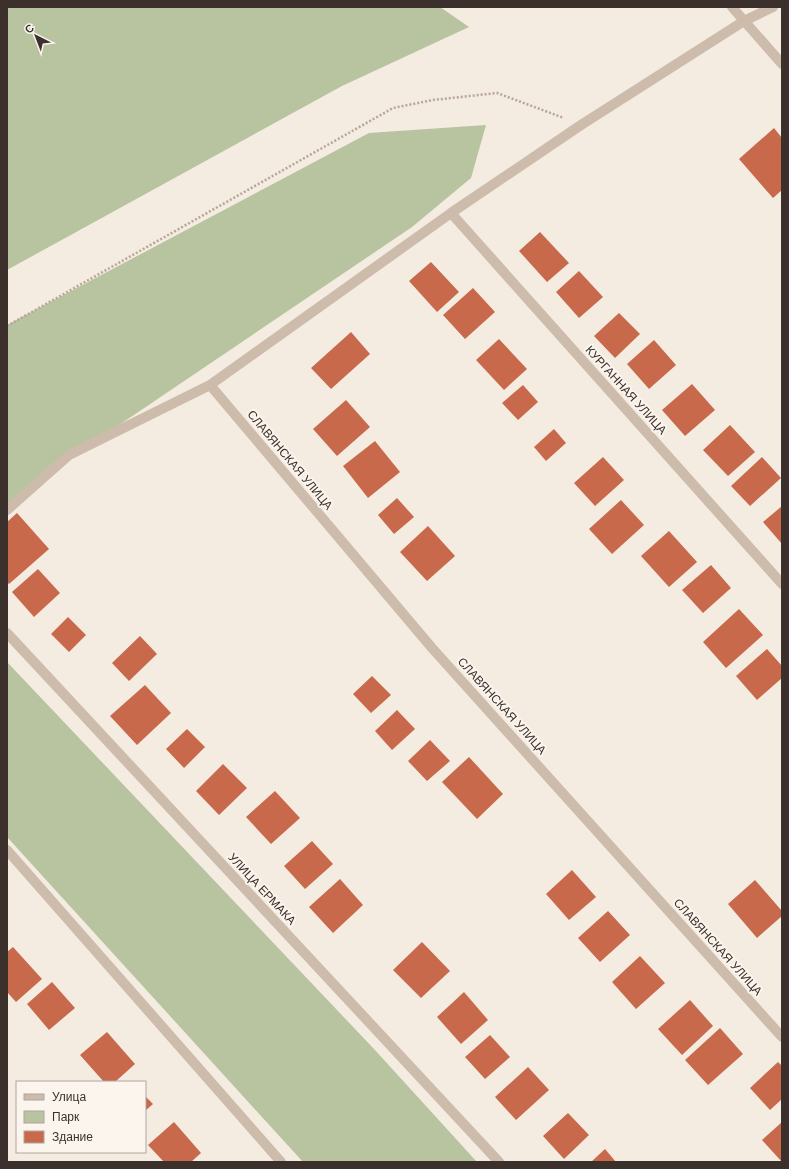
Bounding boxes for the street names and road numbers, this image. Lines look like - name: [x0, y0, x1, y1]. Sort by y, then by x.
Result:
- street label: КУРГАННАЯ УЛИЦА: [583, 343, 669, 437]
- street label: СЛАВЯНСКАЯ УЛИЦА: [244, 407, 336, 513]
- street label: СЛАВЯНСКАЯ УЛИЦА: [455, 655, 549, 757]
- street label: УЛИЦА ЕРМАКА: [225, 850, 299, 928]
- street label: СЛАВЯНСКАЯ УЛИЦА: [671, 896, 765, 998]

